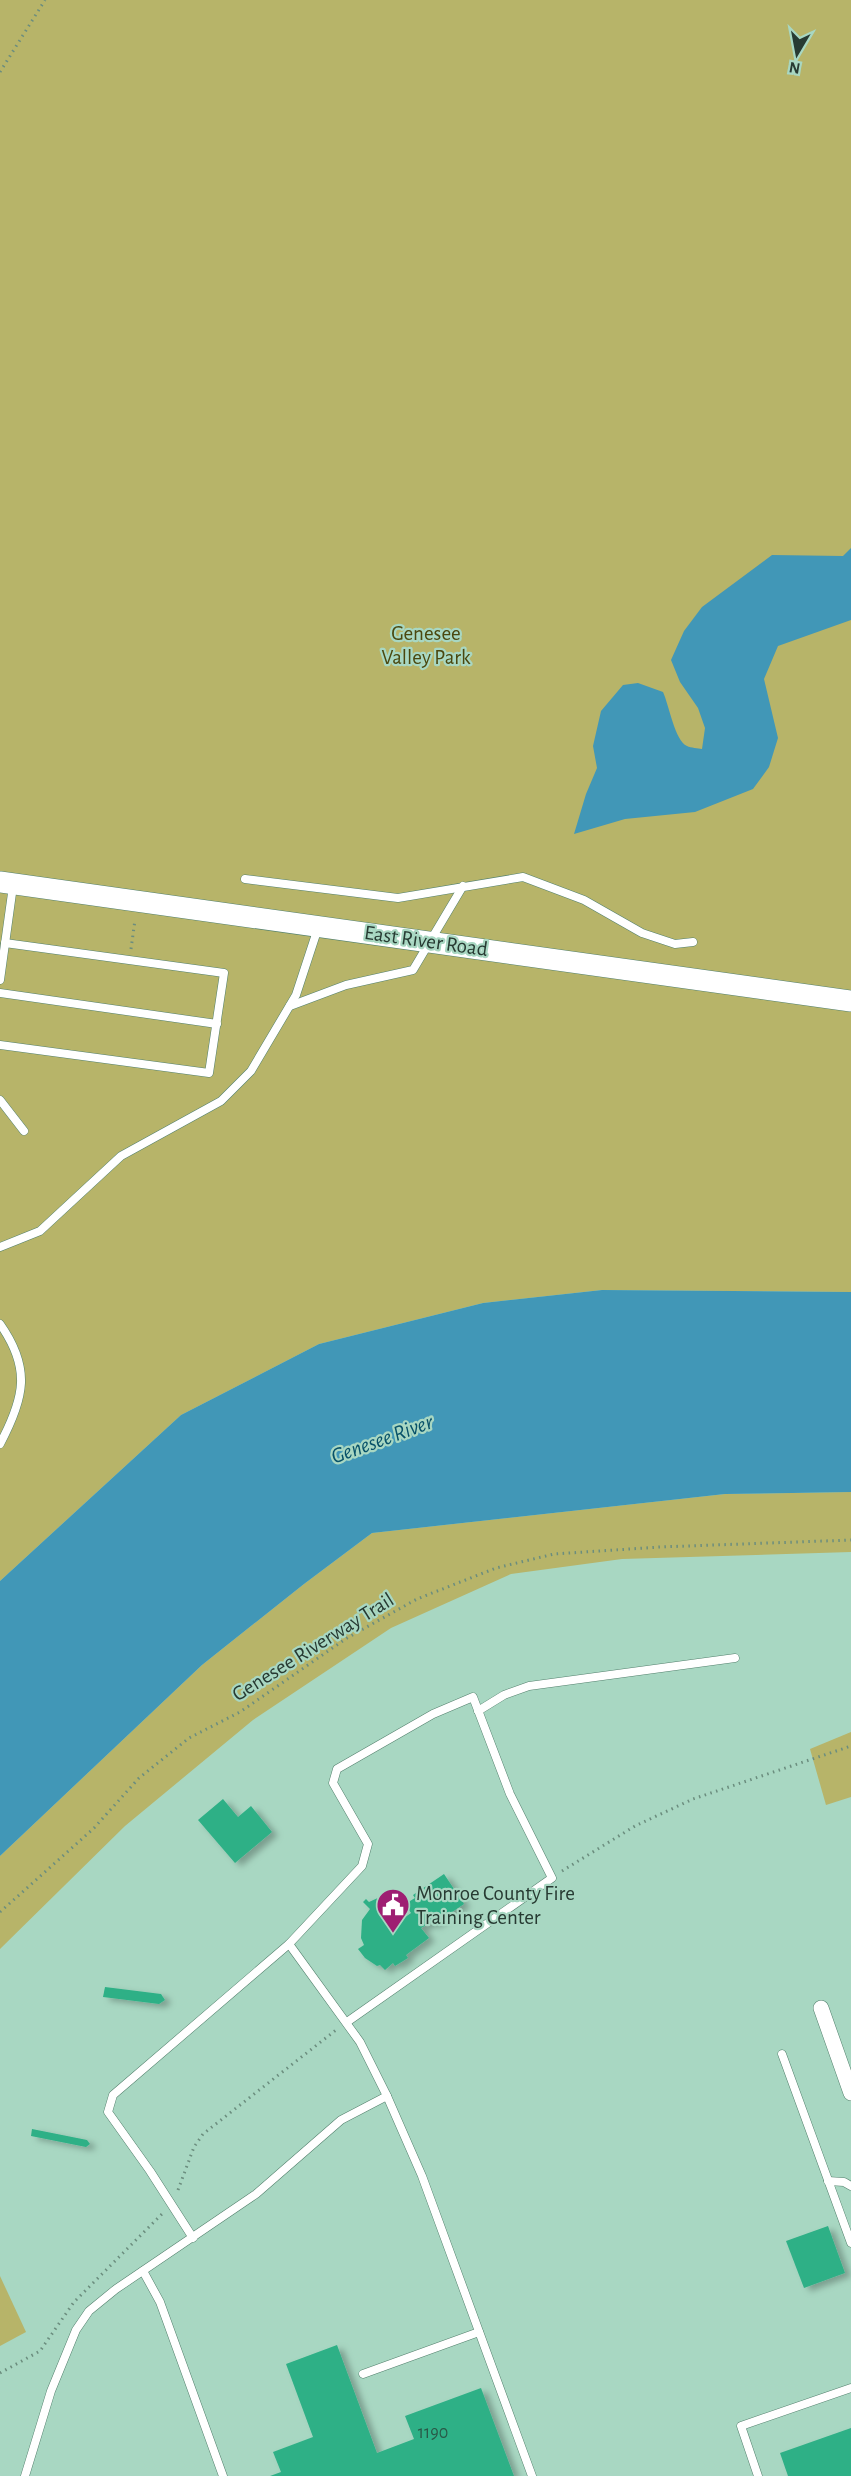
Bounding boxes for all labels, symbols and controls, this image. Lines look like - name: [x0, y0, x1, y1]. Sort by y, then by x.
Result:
- north arrow: [767, 24, 827, 84]
- text: N: [788, 59, 801, 77]
- park label: Genesee Valley Park: [381, 623, 471, 668]
- street label: East River Road: [363, 922, 489, 960]
- water label: Genesee River: [328, 1410, 437, 1468]
- street label: Genesee Riverway Trail: [228, 1589, 398, 1705]
- place label: Monroe County Fire Training Center: [416, 1883, 575, 1928]
- public building icon: Monroe County Fire Training Center: [375, 1887, 411, 1934]
- house number: 1190: [418, 2424, 448, 2442]

